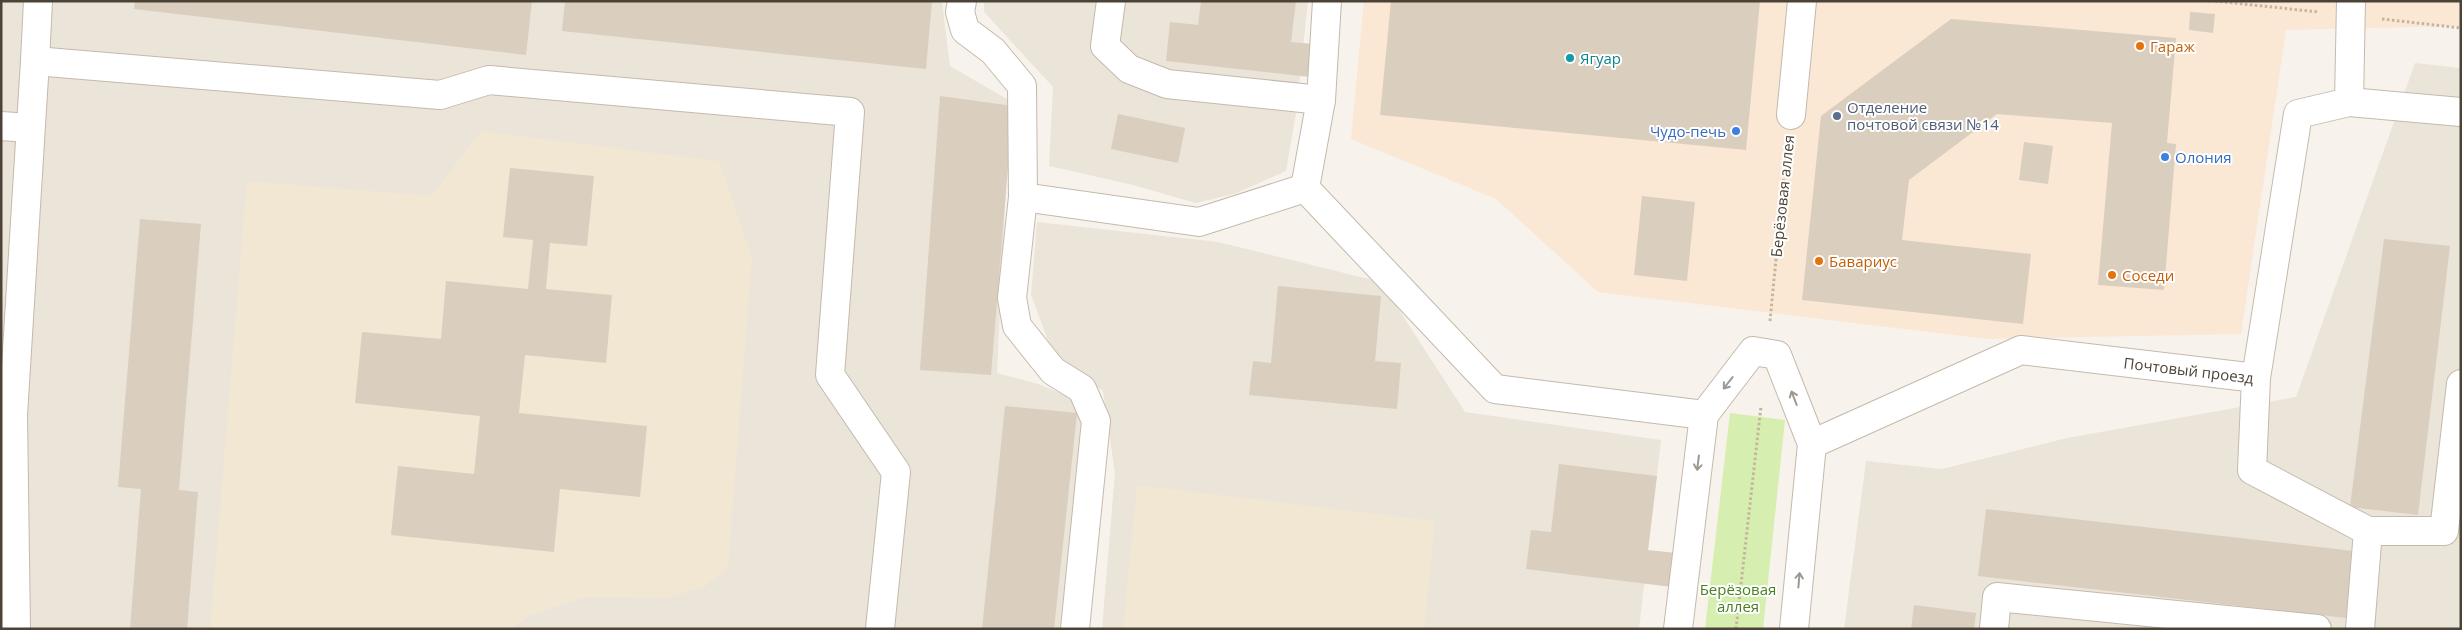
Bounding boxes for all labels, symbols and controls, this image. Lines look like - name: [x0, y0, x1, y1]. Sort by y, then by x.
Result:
- place label: Гараж: [2150, 36, 2195, 56]
- marker: Гараж: [2134, 40, 2146, 52]
- place label: Ягуар: [1580, 48, 1621, 68]
- marker: Ягуар: [1564, 52, 1576, 64]
- place label: Отделение почтовой связи №14: [1847, 97, 1999, 134]
- marker: Отделение почтовой связи №14: [1831, 110, 1843, 122]
- place label: Чудо-печь: [1650, 121, 1726, 141]
- marker: Чудо-печь: [1730, 125, 1742, 137]
- street label: Берёзовая аллея: [1766, 134, 1798, 258]
- place label: Олония: [2175, 147, 2232, 167]
- marker: Олония: [2159, 151, 2171, 163]
- place label: Бавариус: [1829, 251, 1897, 271]
- marker: Бавариус: [1813, 255, 1825, 267]
- place label: Соседи: [2122, 265, 2174, 285]
- marker: Соседи: [2106, 269, 2118, 281]
- street label: Почтовый проезд: [2123, 352, 2255, 388]
- one-way arrow: [1723, 376, 1734, 389]
- one-way arrow: [1789, 391, 1798, 406]
- one-way arrow: [1693, 455, 1703, 471]
- one-way arrow: [1794, 573, 1803, 589]
- park label: Берёзовая аллея: [1700, 579, 1776, 616]

